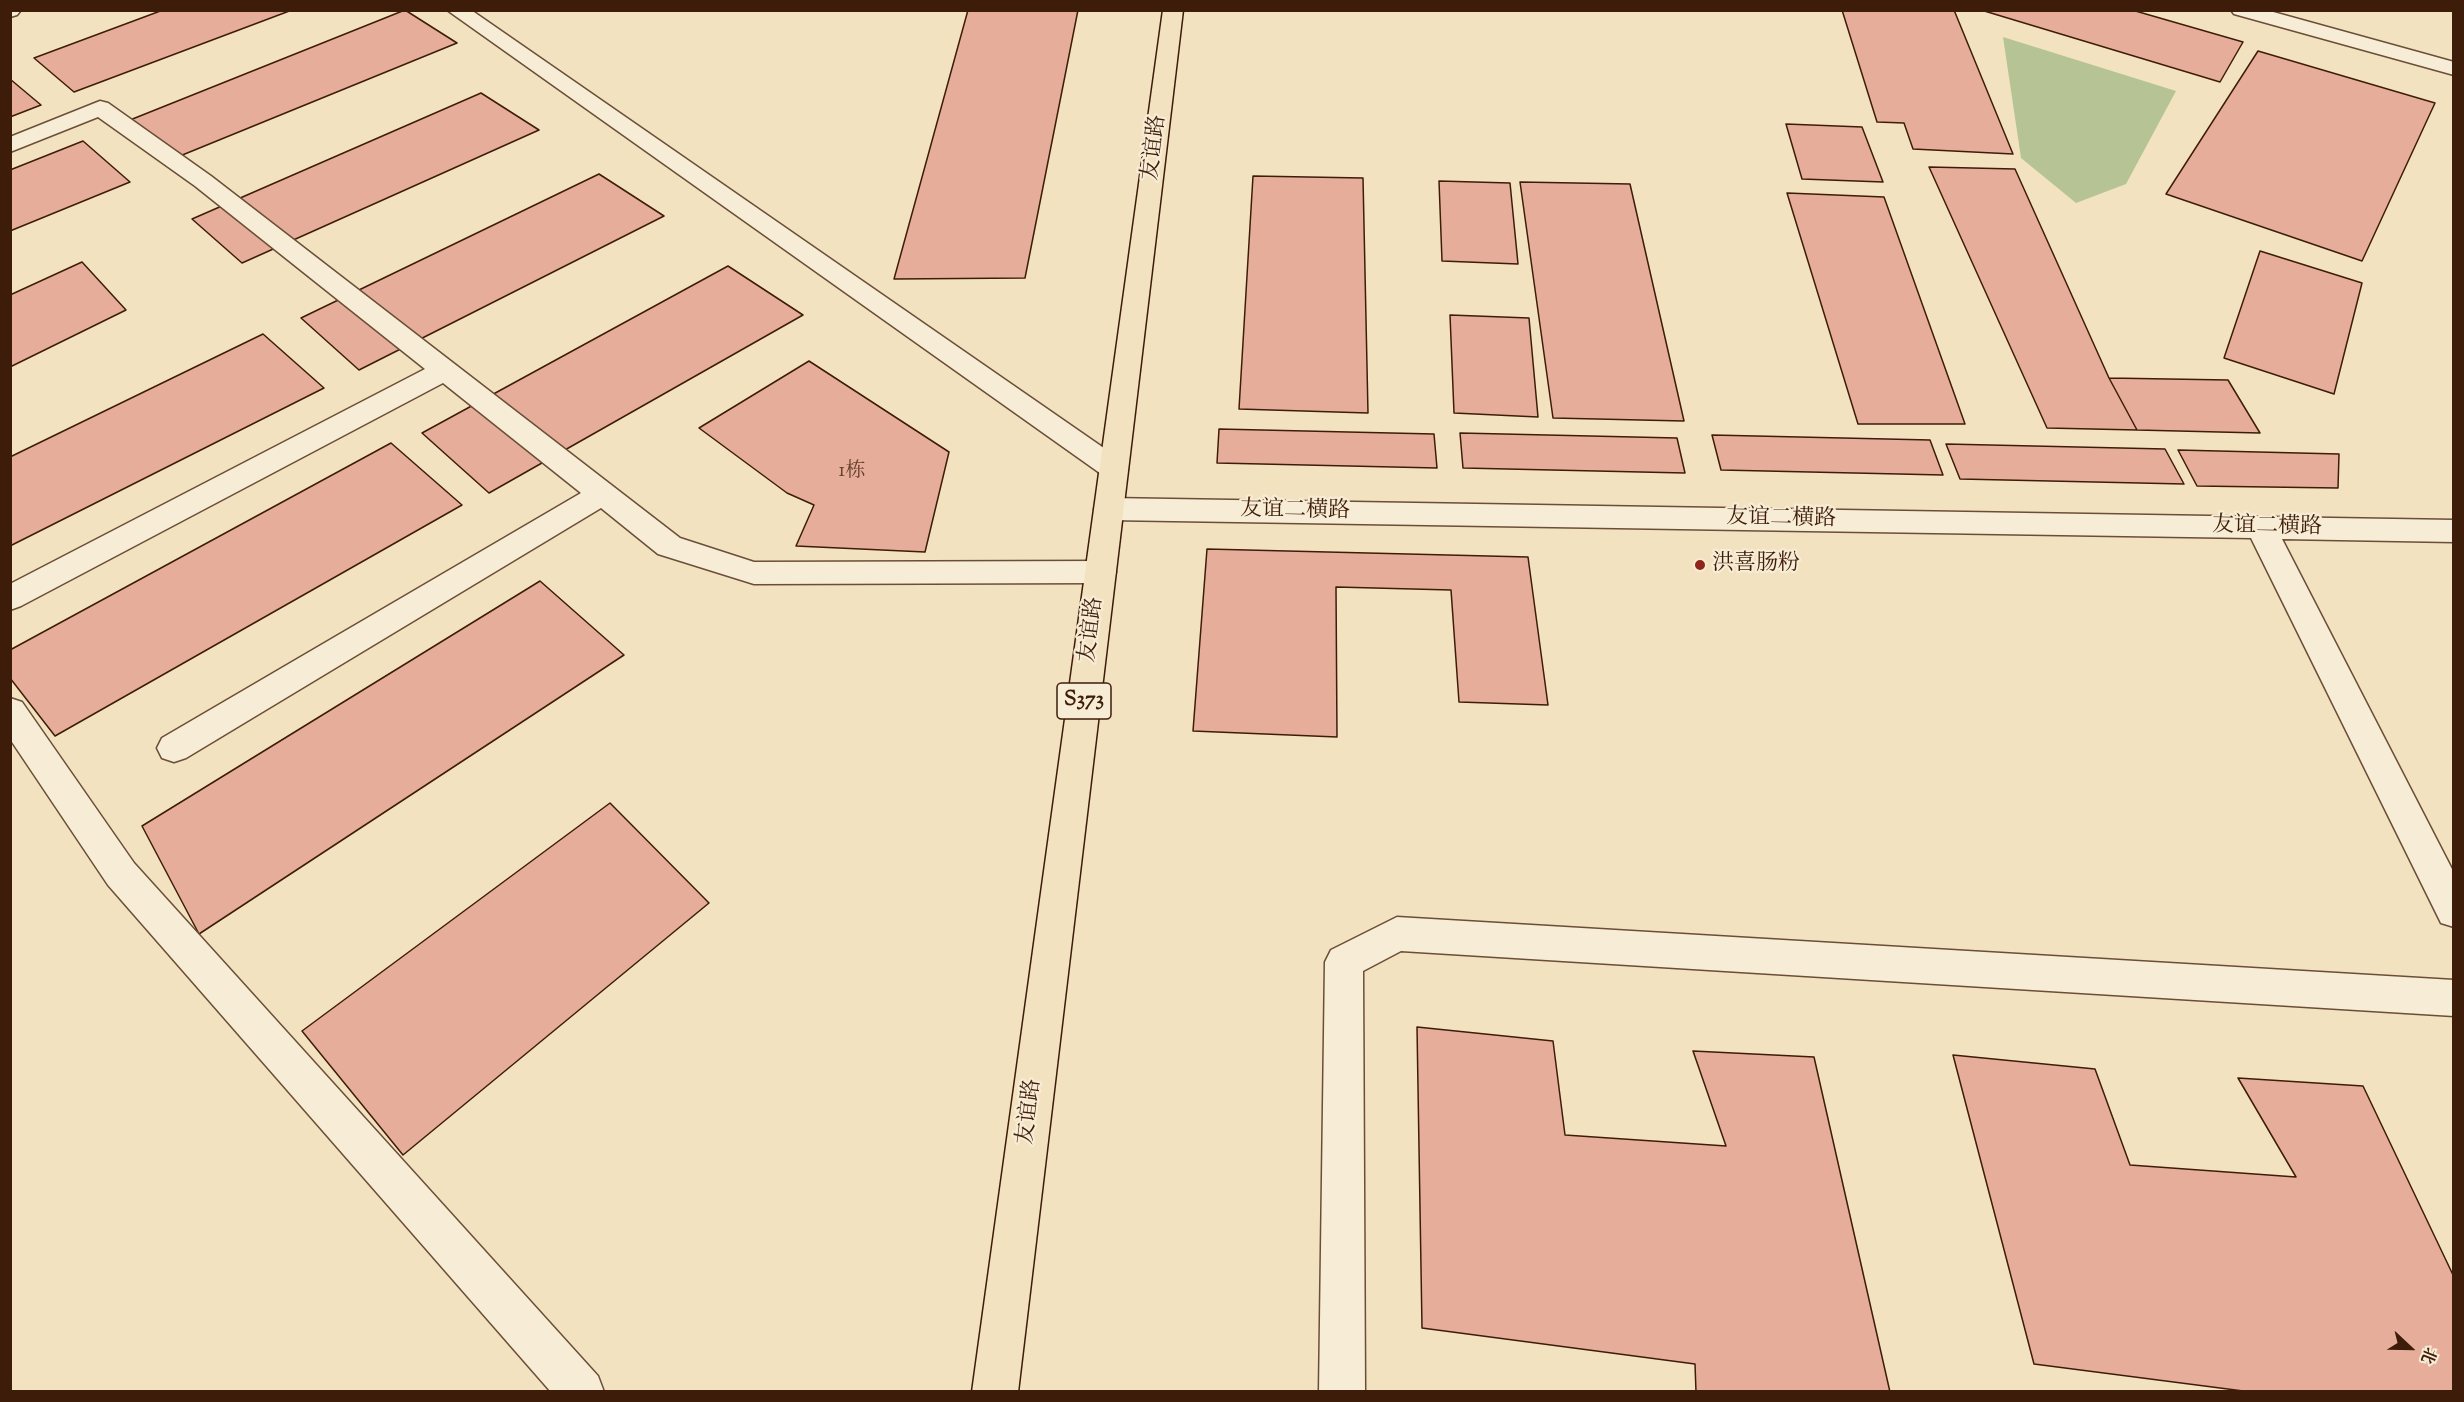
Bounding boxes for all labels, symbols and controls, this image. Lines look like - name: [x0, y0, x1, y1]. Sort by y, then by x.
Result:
- street label: 友谊路: [1139, 114, 1173, 182]
- house number: 1栋: [839, 461, 865, 485]
- street label: 友谊二横路: [1240, 498, 1350, 526]
- street label: 友谊二横路: [1726, 506, 1836, 534]
- street label: 友谊二横路: [2212, 514, 2322, 542]
- place label: 洪喜肠粉: [1712, 552, 1800, 578]
- marker: 洪喜肠粉: [1693, 558, 1707, 572]
- street label: 友谊路: [1076, 596, 1110, 664]
- road number: S373: [1057, 683, 1111, 719]
- street label: 友谊路: [1014, 1078, 1048, 1146]
- north arrow: [2380, 1318, 2440, 1378]
- text: 北: [2413, 1343, 2441, 1367]

